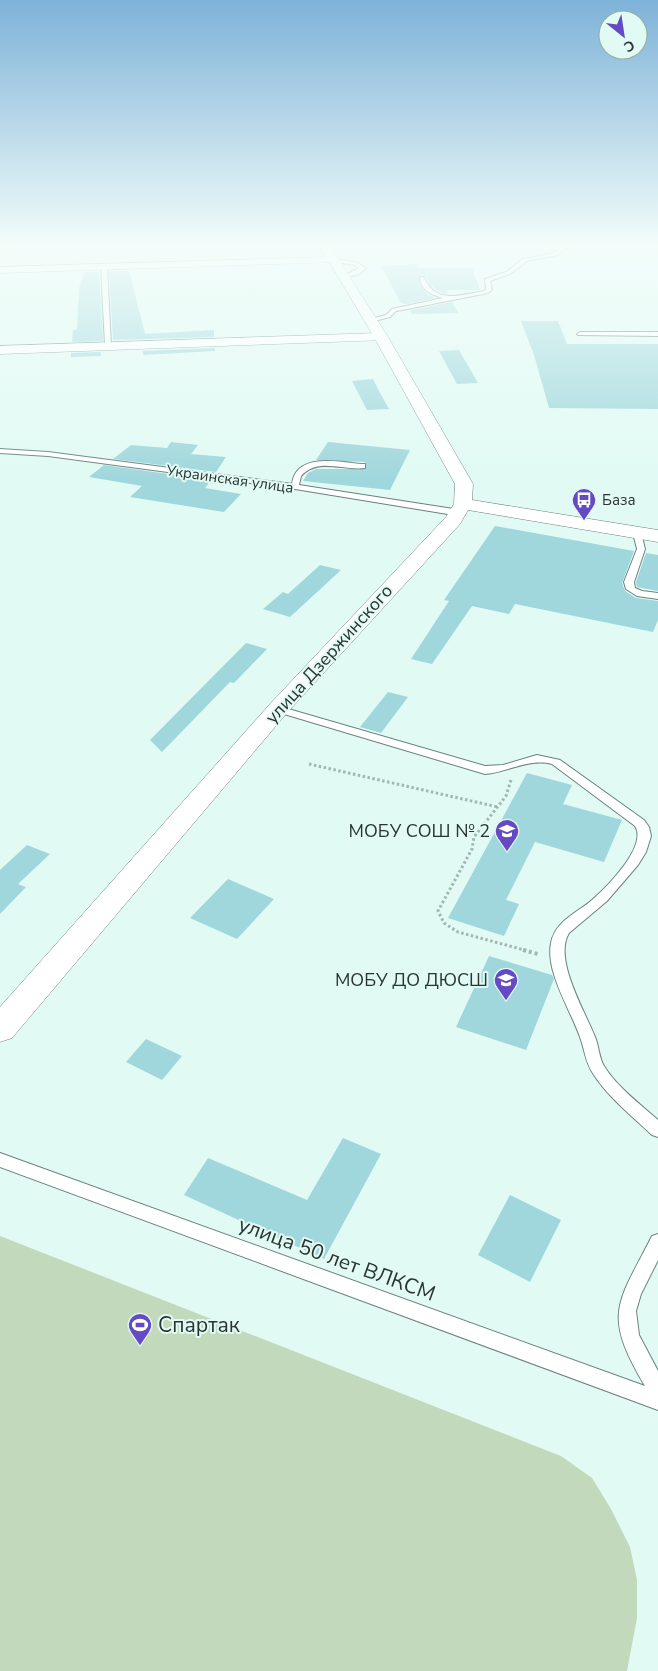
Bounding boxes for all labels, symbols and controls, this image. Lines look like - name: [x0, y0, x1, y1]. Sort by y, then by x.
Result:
- north arrow: [598, 10, 648, 60]
- text: С: [620, 35, 638, 57]
- street label: Украинская улица: [164, 460, 295, 498]
- bus stop icon: База: [571, 487, 597, 521]
- place label: База: [602, 490, 636, 510]
- street label: улица Дзержинского: [260, 579, 398, 729]
- school or university icon: МОБУ СОШ № 2: [494, 818, 520, 852]
- place label: МОБУ СОШ № 2: [349, 819, 490, 843]
- school or university icon: МОБУ ДО ДЮСШ: [493, 967, 519, 1001]
- place label: МОБУ ДО ДЮСШ: [335, 968, 488, 992]
- street label: улица 50 лет ВЛКСМ: [235, 1210, 439, 1308]
- place label: Спартак: [158, 1311, 241, 1339]
- sports icon: Спартак: [127, 1312, 153, 1346]

